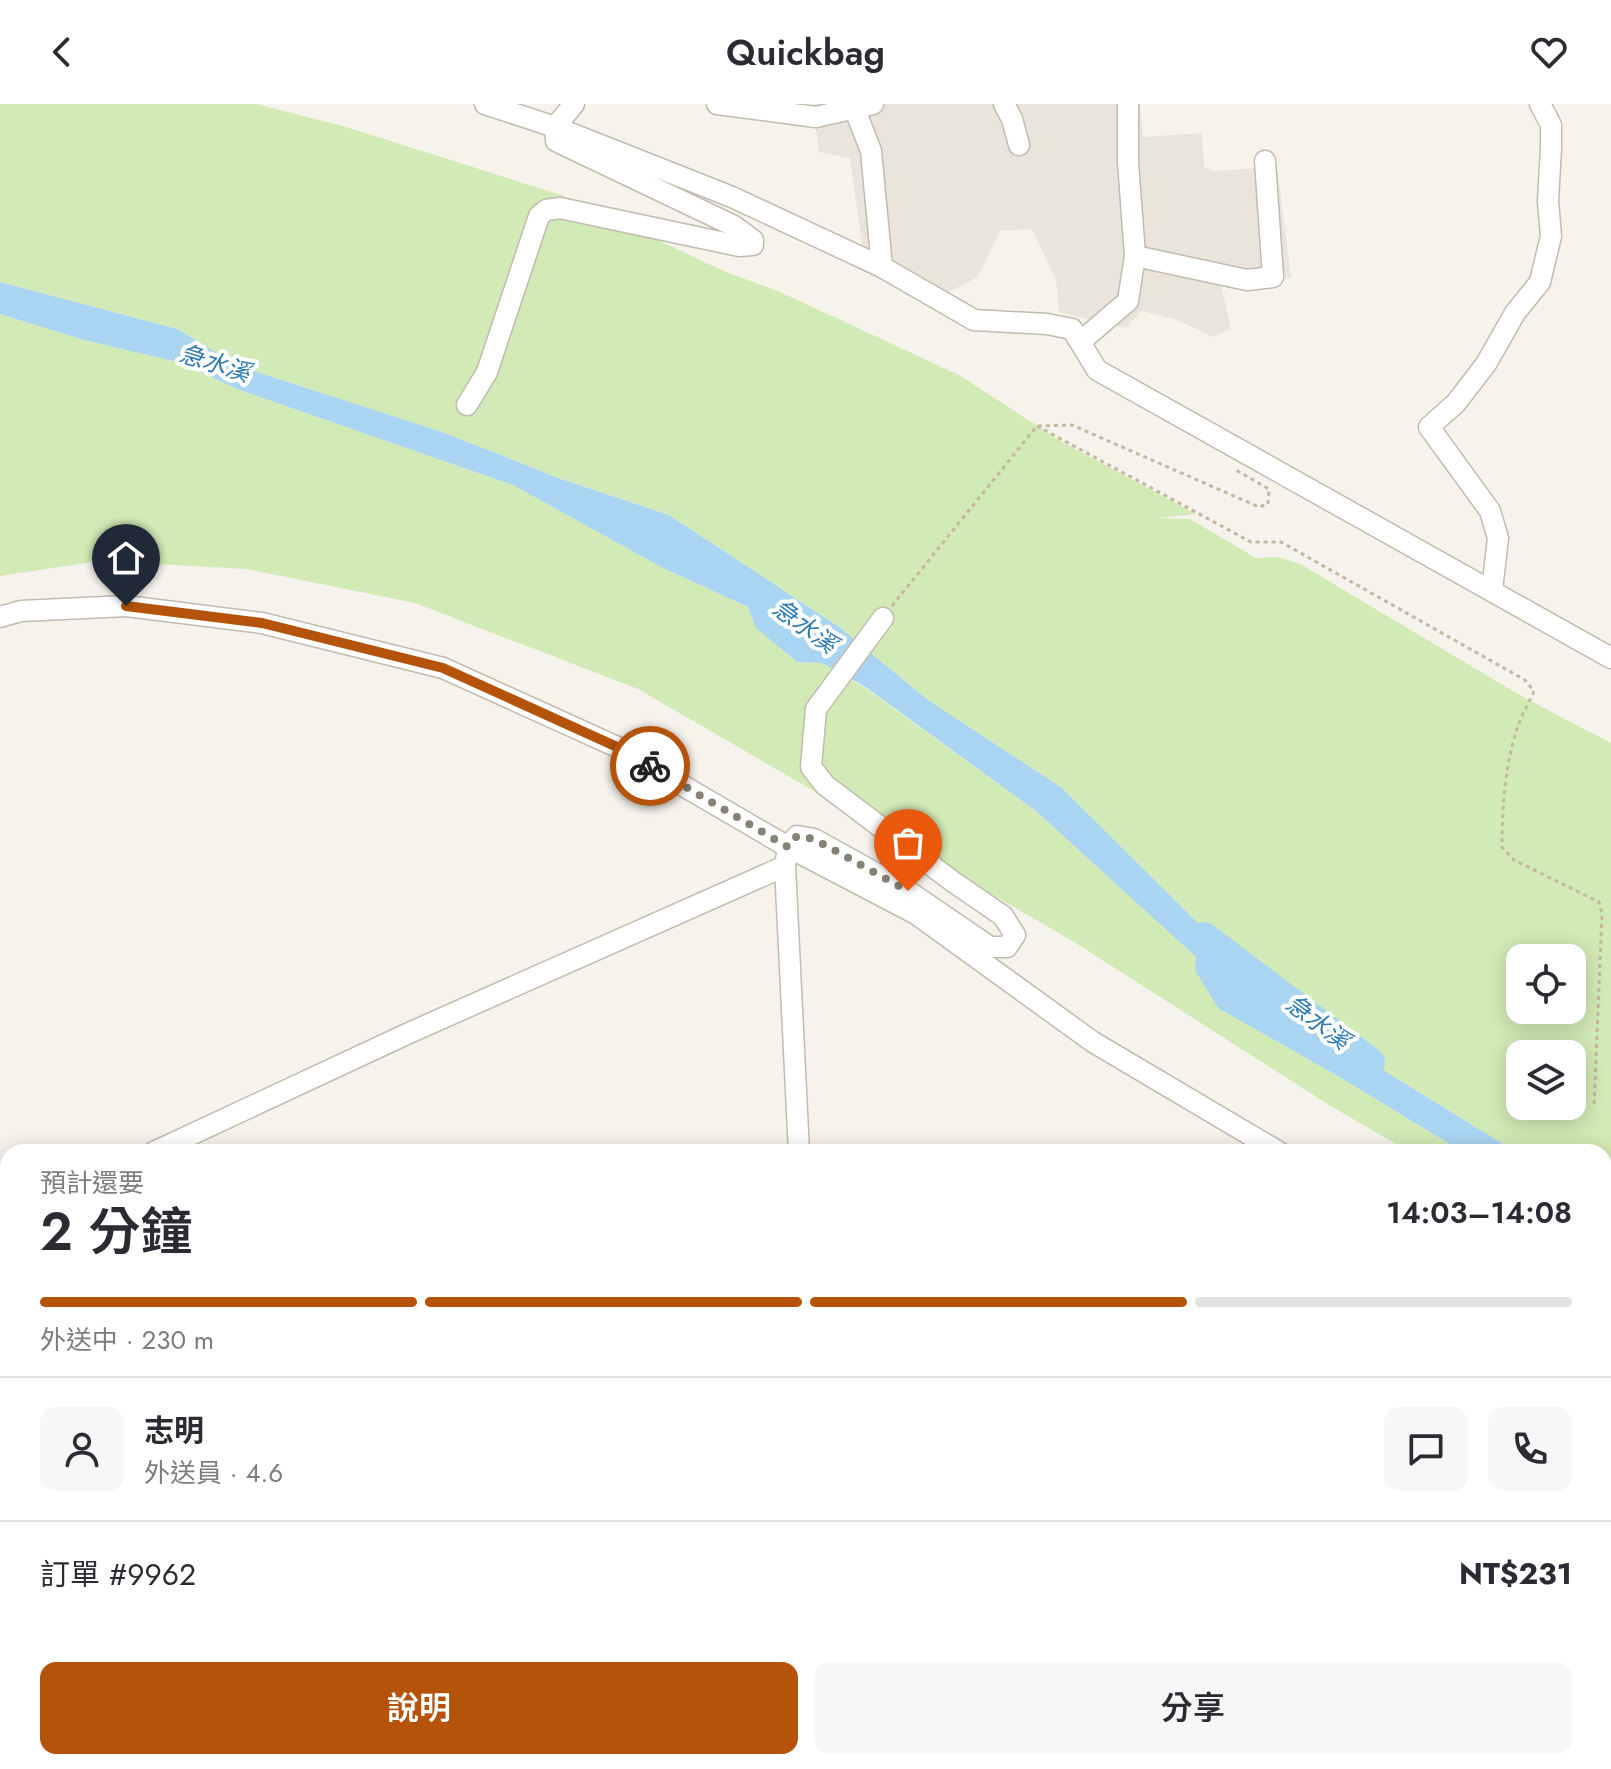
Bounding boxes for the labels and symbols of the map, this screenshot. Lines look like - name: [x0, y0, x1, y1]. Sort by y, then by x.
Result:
- water label: 急水溪: [175, 336, 257, 391]
- pin: [92, 524, 160, 606]
- water label: 急水溪: [766, 591, 847, 663]
- courier: [610, 726, 690, 806]
- pin: [874, 809, 942, 891]
- water label: 急水溪: [1279, 986, 1360, 1059]

